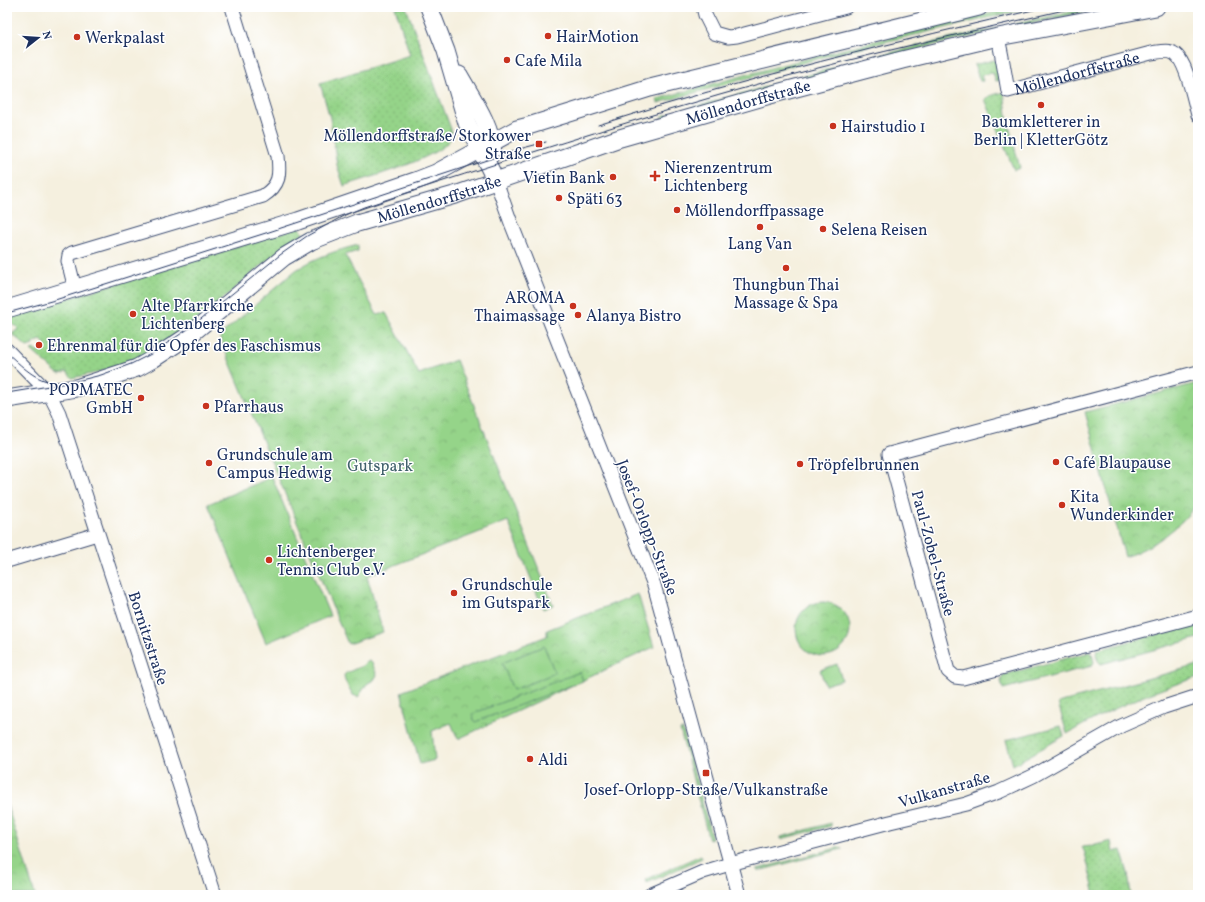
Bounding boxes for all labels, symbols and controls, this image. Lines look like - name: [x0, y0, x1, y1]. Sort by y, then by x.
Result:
- north arrow: [18, 18, 58, 58]
- place label: HairMotion: [556, 27, 639, 49]
- place label: Werkpalast: [85, 28, 166, 50]
- text: N: [38, 29, 54, 42]
- marker: HairMotion: [543, 31, 553, 41]
- marker: Werkpalast: [72, 32, 82, 42]
- street label: Möllendorffstraße: [1012, 47, 1142, 102]
- place label: Cafe Mila: [515, 51, 582, 73]
- marker: Cafe Mila: [502, 55, 512, 65]
- street label: Möllendorffstraße: [683, 76, 813, 132]
- marker: Baumkletterer in Berlin | KletterGötz: [1036, 100, 1046, 110]
- place label: Baumkletterer in Berlin | KletterGötz: [974, 112, 1108, 152]
- place label: Hairstudio 1: [841, 117, 926, 139]
- marker: Hairstudio 1: [828, 121, 838, 131]
- place label: Möllendorffstraße/Storkower Straße: [324, 126, 531, 166]
- marker: Möllendorffstraße/Storkower Straße: [534, 139, 544, 149]
- place label: Nierenzentrum Lichtenberg: [664, 158, 773, 198]
- place label: Vietin Bank: [523, 168, 605, 190]
- marker: Nierenzentrum Lichtenberg: [649, 170, 661, 182]
- street label: Möllendorffstraße: [375, 171, 505, 230]
- marker: Vietin Bank: [608, 172, 618, 182]
- place label: Späti 63: [567, 189, 622, 211]
- marker: Späti 63: [554, 193, 564, 203]
- place label: Möllendorffpassage: [685, 201, 824, 223]
- marker: Möllendorffpassage: [672, 205, 682, 215]
- place label: Selena Reisen: [831, 220, 928, 242]
- marker: Lang Van: [755, 222, 765, 232]
- marker: Selena Reisen: [818, 224, 828, 234]
- place label: Lang Van: [728, 234, 792, 256]
- marker: Thungbun Thai Massage & Spa: [781, 263, 791, 273]
- place label: Thungbun Thai Massage & Spa: [733, 275, 840, 315]
- place label: AROMA Thaimassage: [474, 288, 565, 328]
- place label: Alte Pfarrkirche Lichtenberg: [141, 296, 254, 336]
- marker: AROMA Thaimassage: [568, 301, 578, 311]
- place label: Alanya Bistro: [586, 306, 681, 328]
- marker: Alte Pfarrkirche Lichtenberg: [128, 309, 138, 319]
- marker: Alanya Bistro: [573, 310, 583, 320]
- place label: Ehrenmal für die Opfer des Faschismus: [47, 336, 321, 358]
- marker: Ehrenmal für die Opfer des Faschismus: [34, 340, 44, 350]
- place label: POPMATEC GmbH: [49, 380, 133, 420]
- marker: POPMATEC GmbH: [136, 393, 146, 403]
- place label: Pfarrhaus: [214, 397, 284, 419]
- marker: Pfarrhaus: [201, 401, 211, 411]
- place label: Grundschule am Campus Hedwig: [217, 445, 333, 485]
- place label: Café Blaupause: [1064, 453, 1171, 475]
- place label: Tröpfelbrunnen: [808, 455, 920, 477]
- park label: Gutspark: [347, 456, 413, 478]
- street label: Josef-Orlopp-Straße: [610, 457, 682, 599]
- marker: Café Blaupause: [1051, 457, 1061, 467]
- marker: Grundschule am Campus Hedwig: [204, 458, 214, 468]
- marker: Tröpfelbrunnen: [795, 459, 805, 469]
- place label: Kita Wunderkinder: [1070, 487, 1174, 527]
- street label: Paul-Zobel-Straße: [905, 488, 959, 619]
- marker: Kita Wunderkinder: [1057, 500, 1067, 510]
- place label: Lichtenberger Tennis Club e.V.: [277, 542, 385, 582]
- marker: Lichtenberger Tennis Club e.V.: [264, 555, 274, 565]
- place label: Grundschule im Gutspark: [462, 575, 553, 615]
- marker: Grundschule im Gutspark: [449, 588, 459, 598]
- street label: Bornitzstraße: [122, 589, 173, 688]
- place label: Aldi: [538, 750, 568, 772]
- marker: Aldi: [525, 754, 535, 764]
- street label: Vulkanstraße: [896, 767, 993, 815]
- marker: Josef-Orlopp-Straße/Vulkanstraße: [701, 768, 711, 778]
- place label: Josef-Orlopp-Straße/Vulkanstraße: [584, 780, 828, 802]

